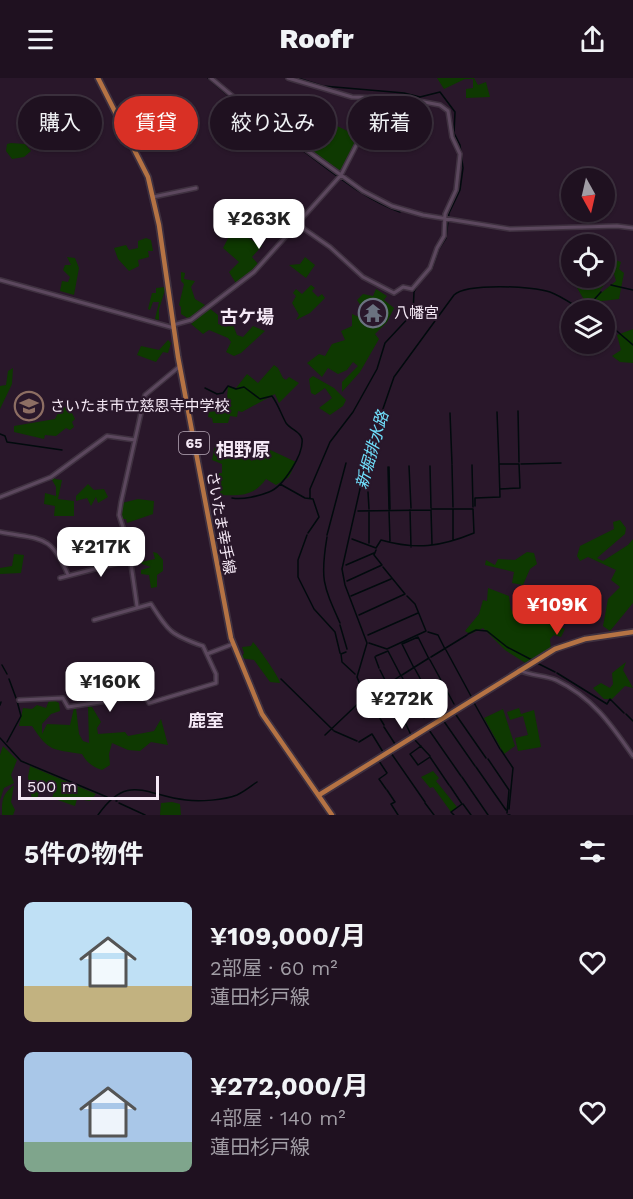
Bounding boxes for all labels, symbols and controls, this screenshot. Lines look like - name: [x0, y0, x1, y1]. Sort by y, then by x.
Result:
- icon: menu: [24, 23, 57, 56]
- text: Roofr: [279, 23, 354, 55]
- icon: share: [576, 23, 609, 56]
- chip: 購入: [18, 96, 102, 150]
- chip: 賃貸: [114, 96, 198, 150]
- chip: 絞り込み: [210, 96, 336, 150]
- chip: 新着: [348, 96, 432, 150]
- north arrow: [561, 168, 615, 222]
- map controls: [561, 168, 615, 354]
- pin: ¥263K: [217, 199, 301, 250]
- text: ¥263K: [227, 206, 291, 230]
- button: locate: [561, 234, 615, 288]
- temple icon: 八幡宮: [357, 297, 389, 329]
- button: layers: [561, 300, 615, 354]
- place label: 八幡宮: [394, 304, 439, 322]
- district label: 古ケ場: [220, 306, 274, 327]
- school or university icon: さいたま市立慈恩寺中学校: [13, 390, 45, 422]
- place label: さいたま市立慈恩寺中学校: [50, 397, 230, 415]
- water label: 新堀排水路: [352, 407, 393, 491]
- road number: 65: [179, 432, 209, 454]
- district label: 相野原: [216, 439, 270, 460]
- street label: さいたま幸手線: [203, 470, 239, 576]
- pin: ¥217K: [59, 527, 143, 578]
- text: ¥217K: [71, 534, 131, 558]
- pin: ¥109K: [515, 585, 599, 636]
- text: ¥109K: [527, 592, 588, 616]
- pin: ¥160K: [68, 662, 152, 713]
- text: ¥160K: [80, 669, 141, 693]
- pin: ¥272K: [360, 679, 444, 730]
- text: ¥272K: [371, 686, 433, 710]
- district label: 鹿室: [188, 710, 224, 731]
- scale bar: [18, 773, 159, 800]
- text: 500 m: [27, 777, 77, 796]
- icon: filters: [576, 835, 609, 868]
- text: 5件の物件: [24, 839, 143, 869]
- text: ¥109,000/月: [210, 921, 366, 951]
- icon: home: [72, 926, 144, 998]
- icon: heart: [576, 946, 609, 979]
- text: 2部屋 · 60 m²: [210, 956, 338, 980]
- text: 蓮田杉戸線: [210, 985, 310, 1009]
- text: ¥272,000/月: [210, 1071, 369, 1101]
- icon: home: [72, 1076, 144, 1148]
- icon: heart: [576, 1096, 609, 1129]
- text: 4部屋 · 140 m²: [210, 1106, 346, 1130]
- text: 蓮田杉戸線: [210, 1135, 310, 1159]

